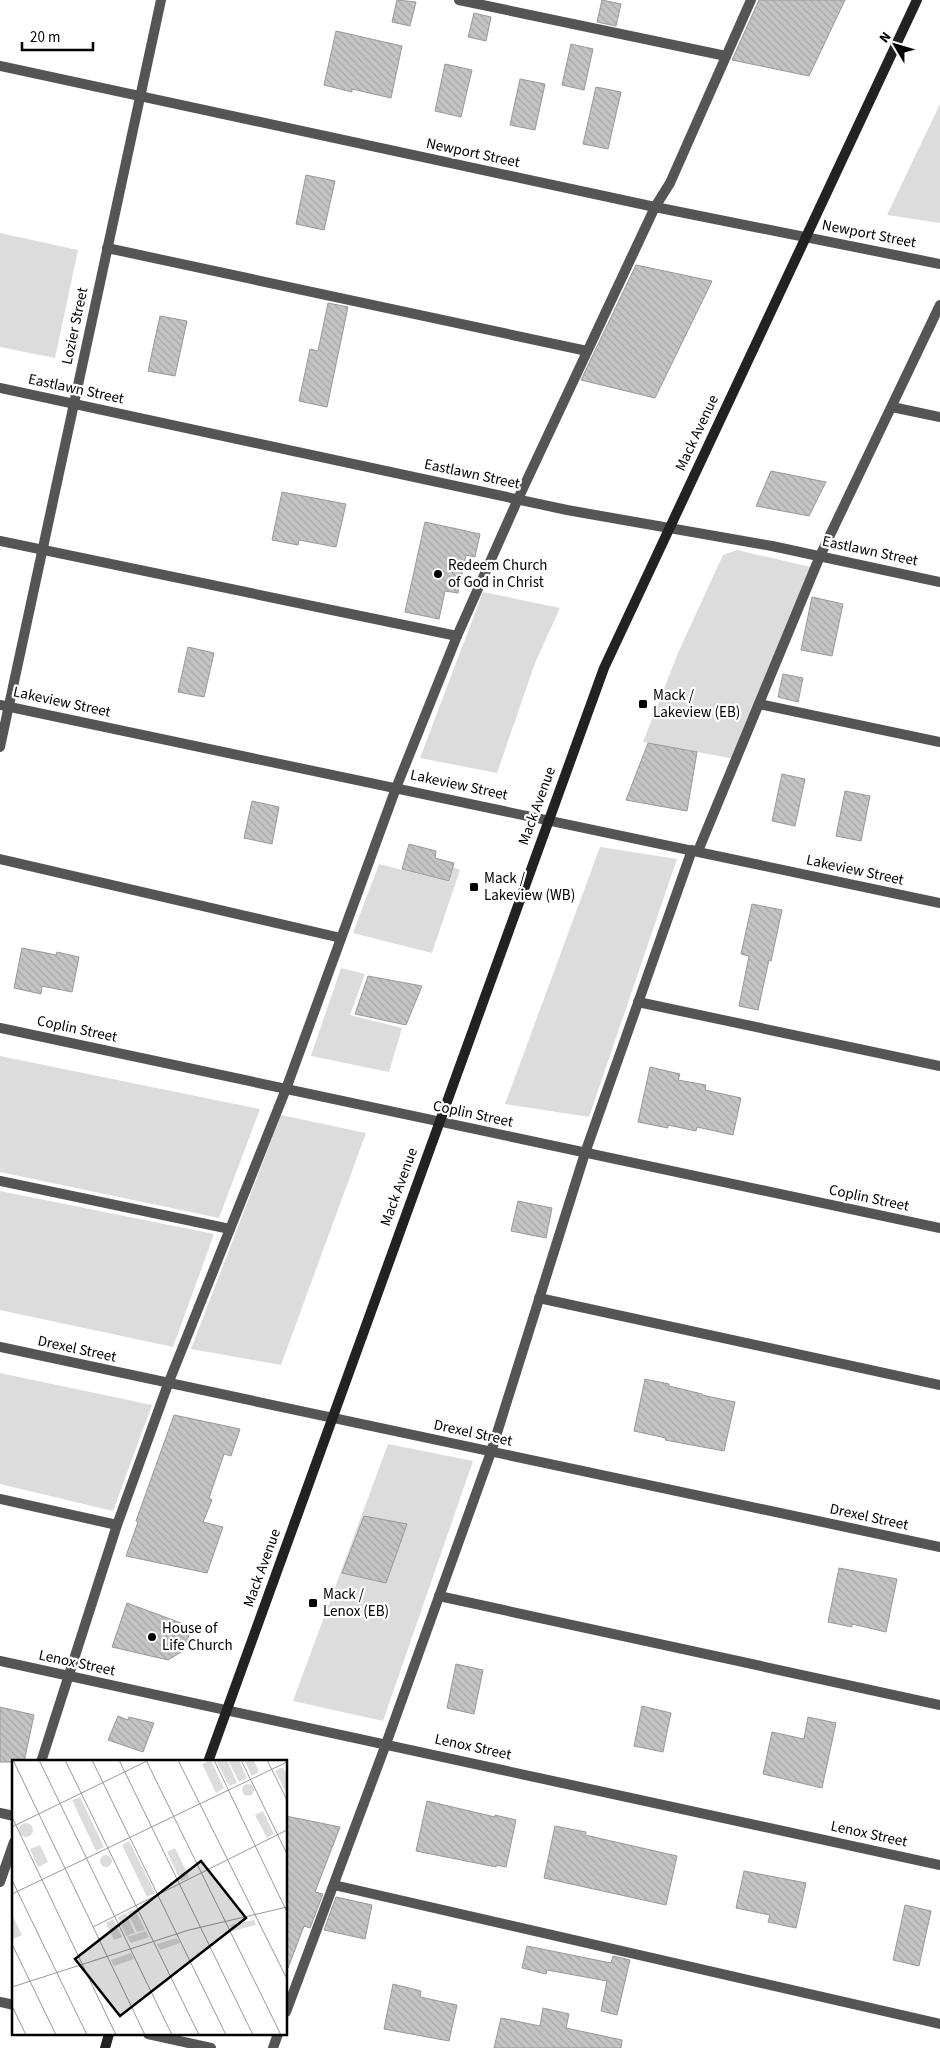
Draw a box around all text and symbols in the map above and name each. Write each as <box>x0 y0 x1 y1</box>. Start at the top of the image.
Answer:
scale bar <box>22 20 94 52</box>
north arrow <box>870 20 920 70</box>
text: 20 m <box>30 27 60 48</box>
text: N <box>875 28 896 47</box>
street label: Newport Street <box>424 133 522 173</box>
street label: Newport Street <box>820 215 918 253</box>
street label: Lozier Street <box>57 285 93 367</box>
street label: Eastlawn Street <box>26 369 126 409</box>
street label: Mack Avenue <box>670 391 724 475</box>
street label: Eastlawn Street <box>422 454 522 494</box>
street label: Eastlawn Street <box>820 531 920 571</box>
place label: Redeem Church of God in Christ <box>448 555 547 593</box>
marker: Redeem Church of God in Christ <box>432 568 444 580</box>
street label: Lakeview Street <box>11 681 113 723</box>
place label: Mack / Lakeview (EB) <box>653 685 740 723</box>
marker: Mack / Lakeview (EB) <box>637 698 649 710</box>
street label: Lakeview Street <box>408 764 510 806</box>
street label: Mack Avenue <box>513 764 561 848</box>
street label: Lakeview Street <box>804 849 906 891</box>
place label: Mack / Lakeview (WB) <box>484 868 575 906</box>
marker: Mack / Lakeview (WB) <box>468 881 480 893</box>
street label: Coplin Street <box>35 1010 119 1048</box>
street label: Coplin Street <box>431 1095 515 1133</box>
street label: Mack Avenue <box>375 1145 423 1229</box>
street label: Coplin Street <box>827 1179 911 1217</box>
street label: Drexel Street <box>36 1330 118 1368</box>
street label: Drexel Street <box>432 1414 514 1452</box>
street label: Drexel Street <box>828 1498 910 1536</box>
street label: Mack Avenue <box>238 1526 286 1610</box>
place label: Mack / Lenox (EB) <box>323 1584 389 1622</box>
marker: Mack / Lenox (EB) <box>307 1597 319 1609</box>
place label: House of Life Church <box>162 1618 233 1656</box>
marker: House of Life Church <box>146 1631 158 1643</box>
street label: Lenox Street <box>37 1645 117 1681</box>
street label: Lenox Street <box>433 1729 513 1765</box>
inset map <box>12 1760 288 2036</box>
street label: Lenox Street <box>829 1816 909 1852</box>

